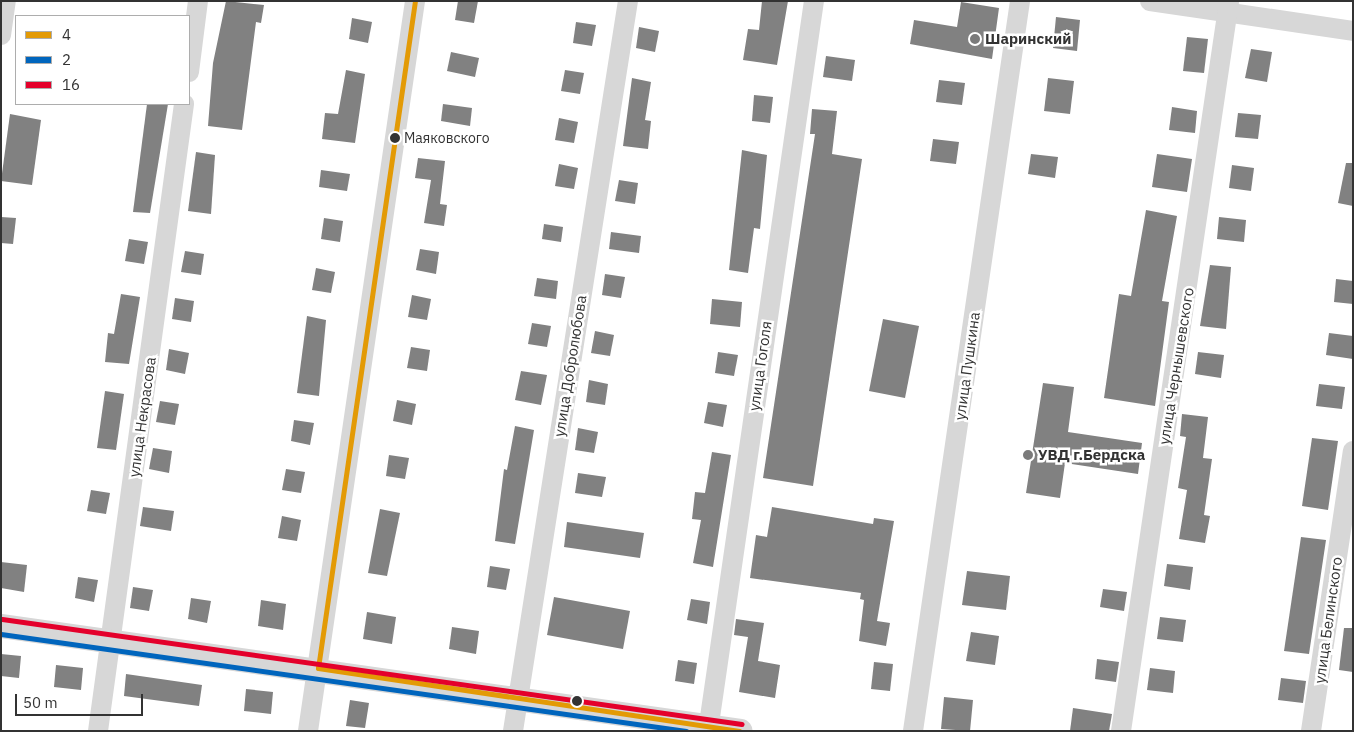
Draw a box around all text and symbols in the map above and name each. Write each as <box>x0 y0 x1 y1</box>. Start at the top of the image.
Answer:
legend <box>15 15 190 105</box>
text: 4 <box>62 25 71 44</box>
place label: Шаринский <box>985 30 1071 48</box>
marker: Шаринский <box>969 33 981 45</box>
text: 2 <box>62 50 71 69</box>
text: 16 <box>62 75 80 94</box>
place label: Маяковского <box>404 130 489 146</box>
marker: Маяковского <box>390 133 400 143</box>
street label: улица Чернышевского <box>1155 286 1197 446</box>
street label: улица Добролюбова <box>550 294 590 438</box>
street label: улица Пушкина <box>951 311 983 421</box>
street label: улица Гоголя <box>745 320 775 412</box>
street label: улица Некрасова <box>125 356 159 478</box>
place label: УВД г.Бердска <box>1038 446 1145 464</box>
marker: УВД г.Бердска <box>1022 449 1034 461</box>
street label: улица Белинского <box>1310 556 1346 684</box>
scale bar <box>18 684 145 716</box>
text: 50 m <box>23 693 58 712</box>
unlabelled marker <box>572 696 582 706</box>

